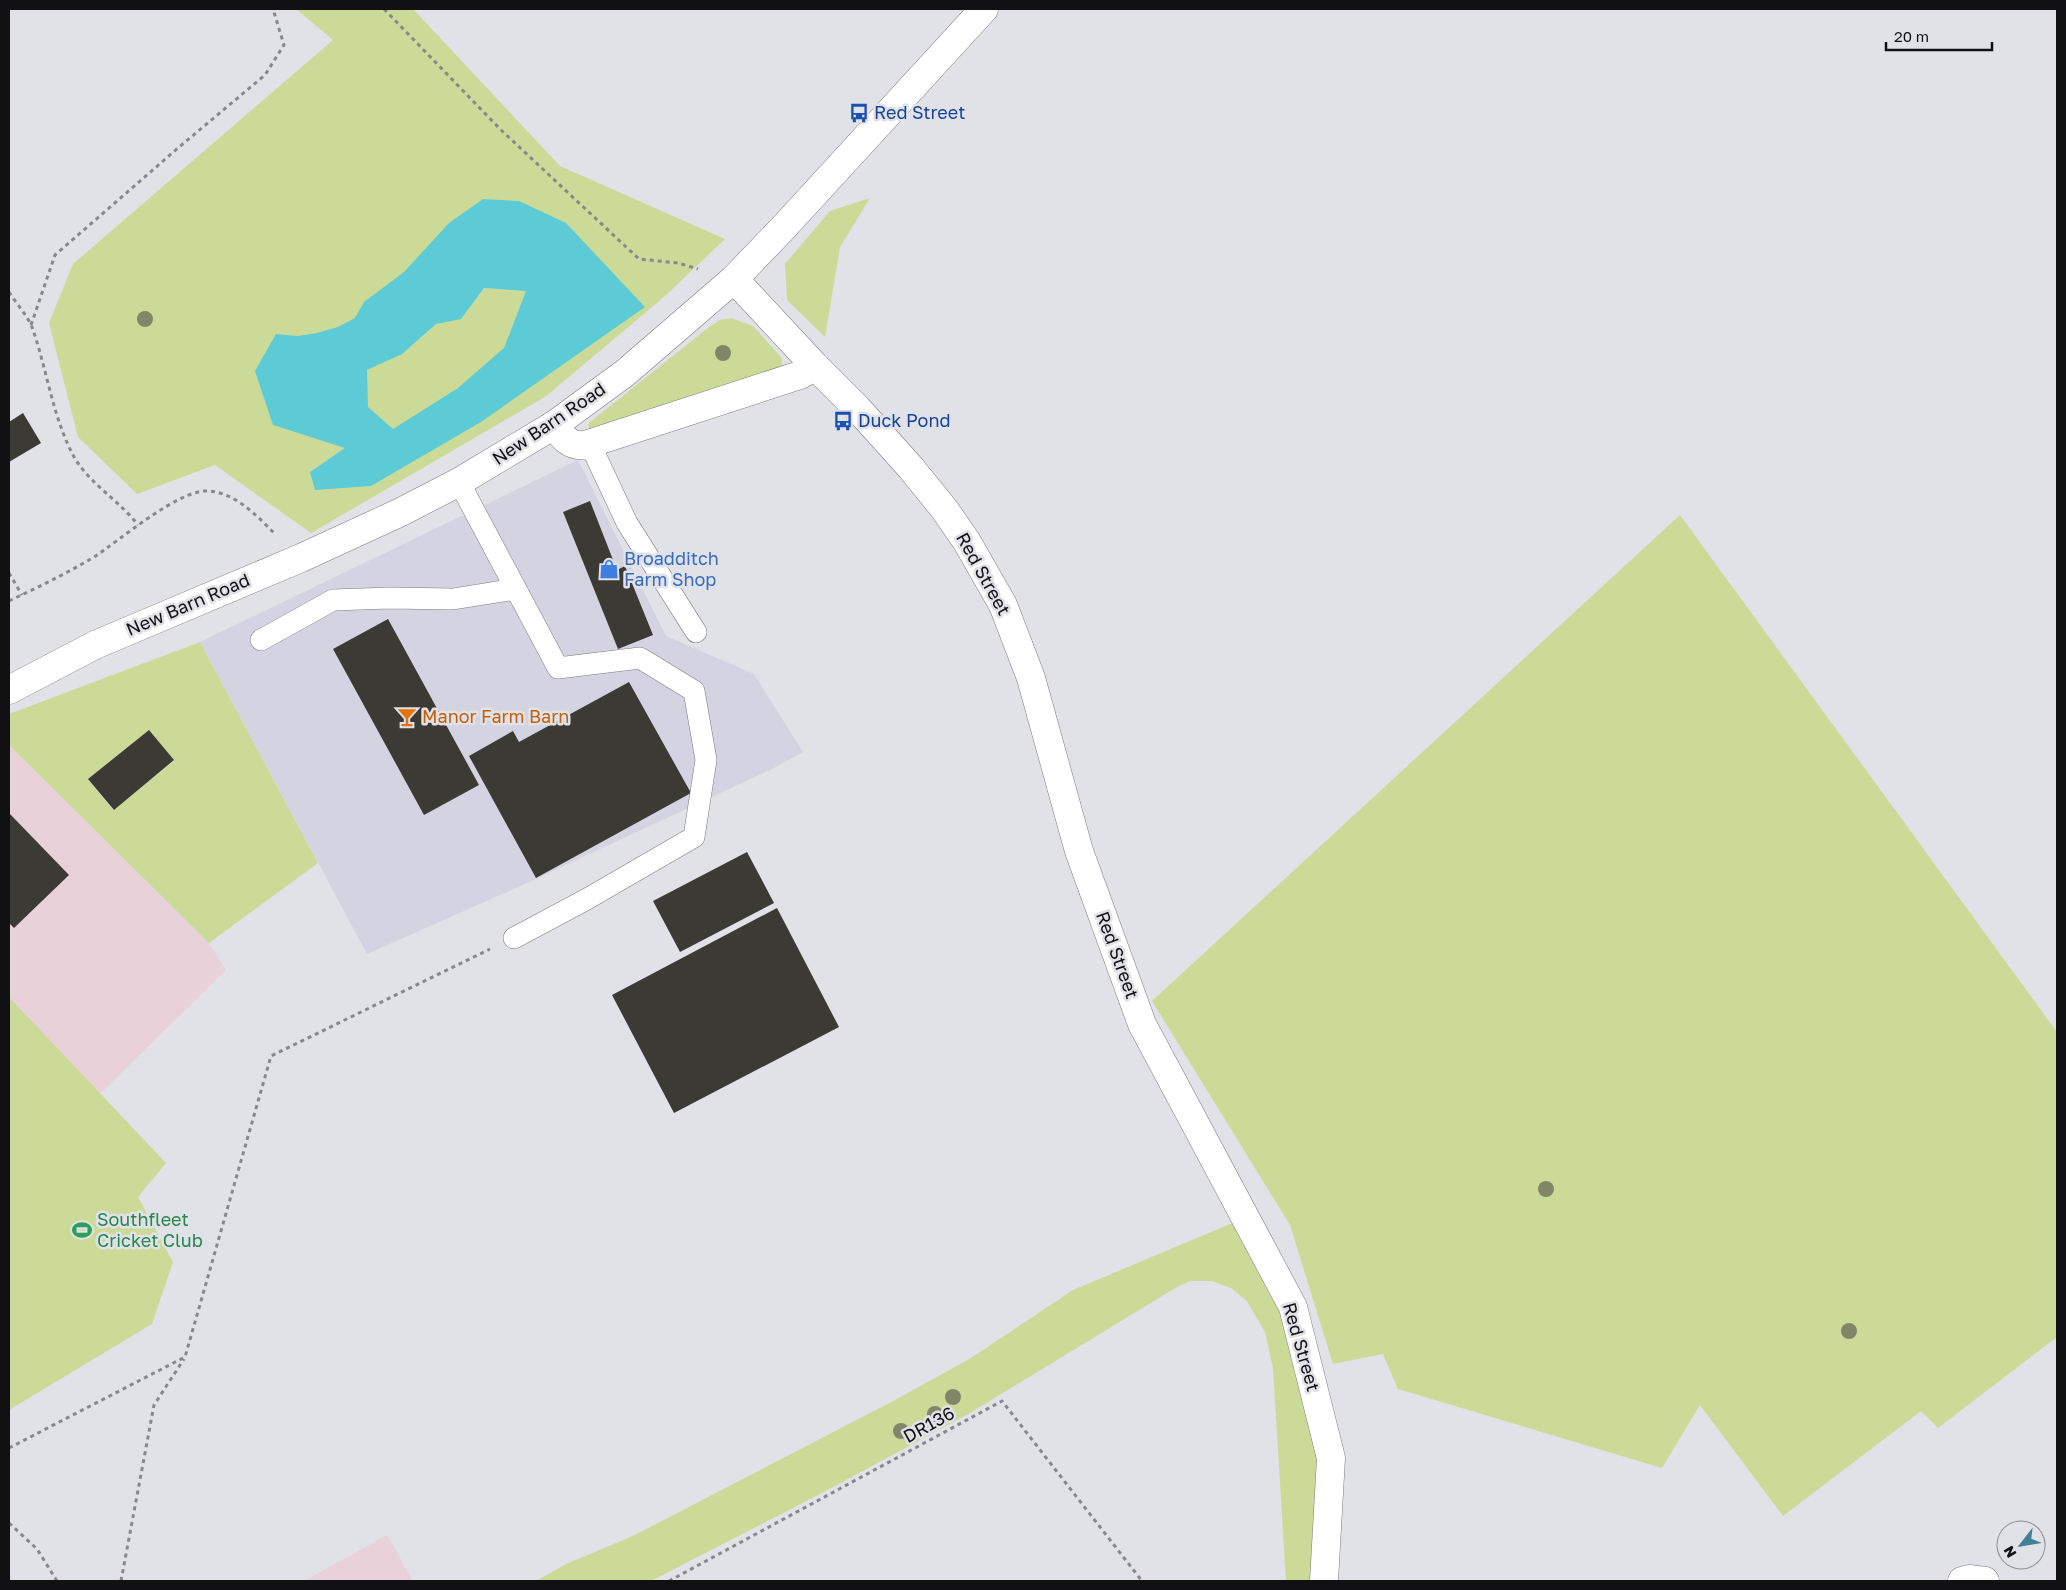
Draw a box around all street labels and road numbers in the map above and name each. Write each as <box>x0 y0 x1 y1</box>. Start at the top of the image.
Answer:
street label: New Barn Road <box>488 377 609 469</box>
street label: Red Street <box>952 528 1016 619</box>
street label: New Barn Road <box>123 568 253 640</box>
street label: Red Street <box>1092 908 1144 1001</box>
street label: Red Street <box>1279 1300 1325 1394</box>
street label: DR136 <box>899 1401 958 1447</box>

